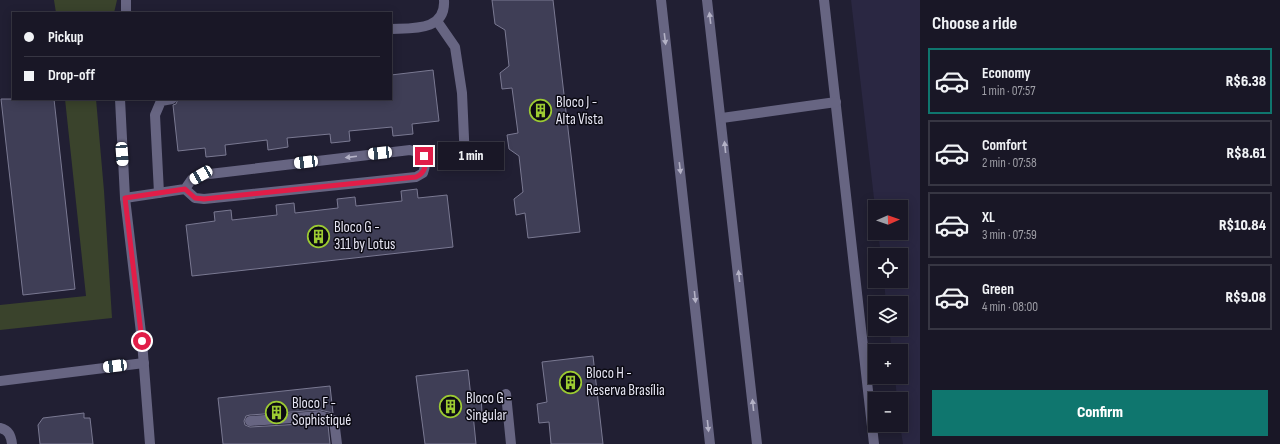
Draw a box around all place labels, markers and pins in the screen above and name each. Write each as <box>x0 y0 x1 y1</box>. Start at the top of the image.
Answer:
place label: Bloco J - Alta Vista <box>555 93 603 129</box>
building icon: Bloco J - Alta Vista <box>528 98 554 124</box>
place label: Bloco G - 311 by Lotus <box>334 218 395 254</box>
building icon: Bloco G - 311 by Lotus <box>306 223 332 249</box>
place label: Bloco H - Reserva Brasília <box>586 364 665 400</box>
building icon: Bloco H - Reserva Brasília <box>557 369 583 395</box>
place label: Bloco G - Singular <box>466 389 512 425</box>
place label: Bloco F - Sophistiqué <box>292 394 351 430</box>
building icon: Bloco G - Singular <box>438 394 464 420</box>
building icon: Bloco F - Sophistiqué <box>263 399 289 425</box>

